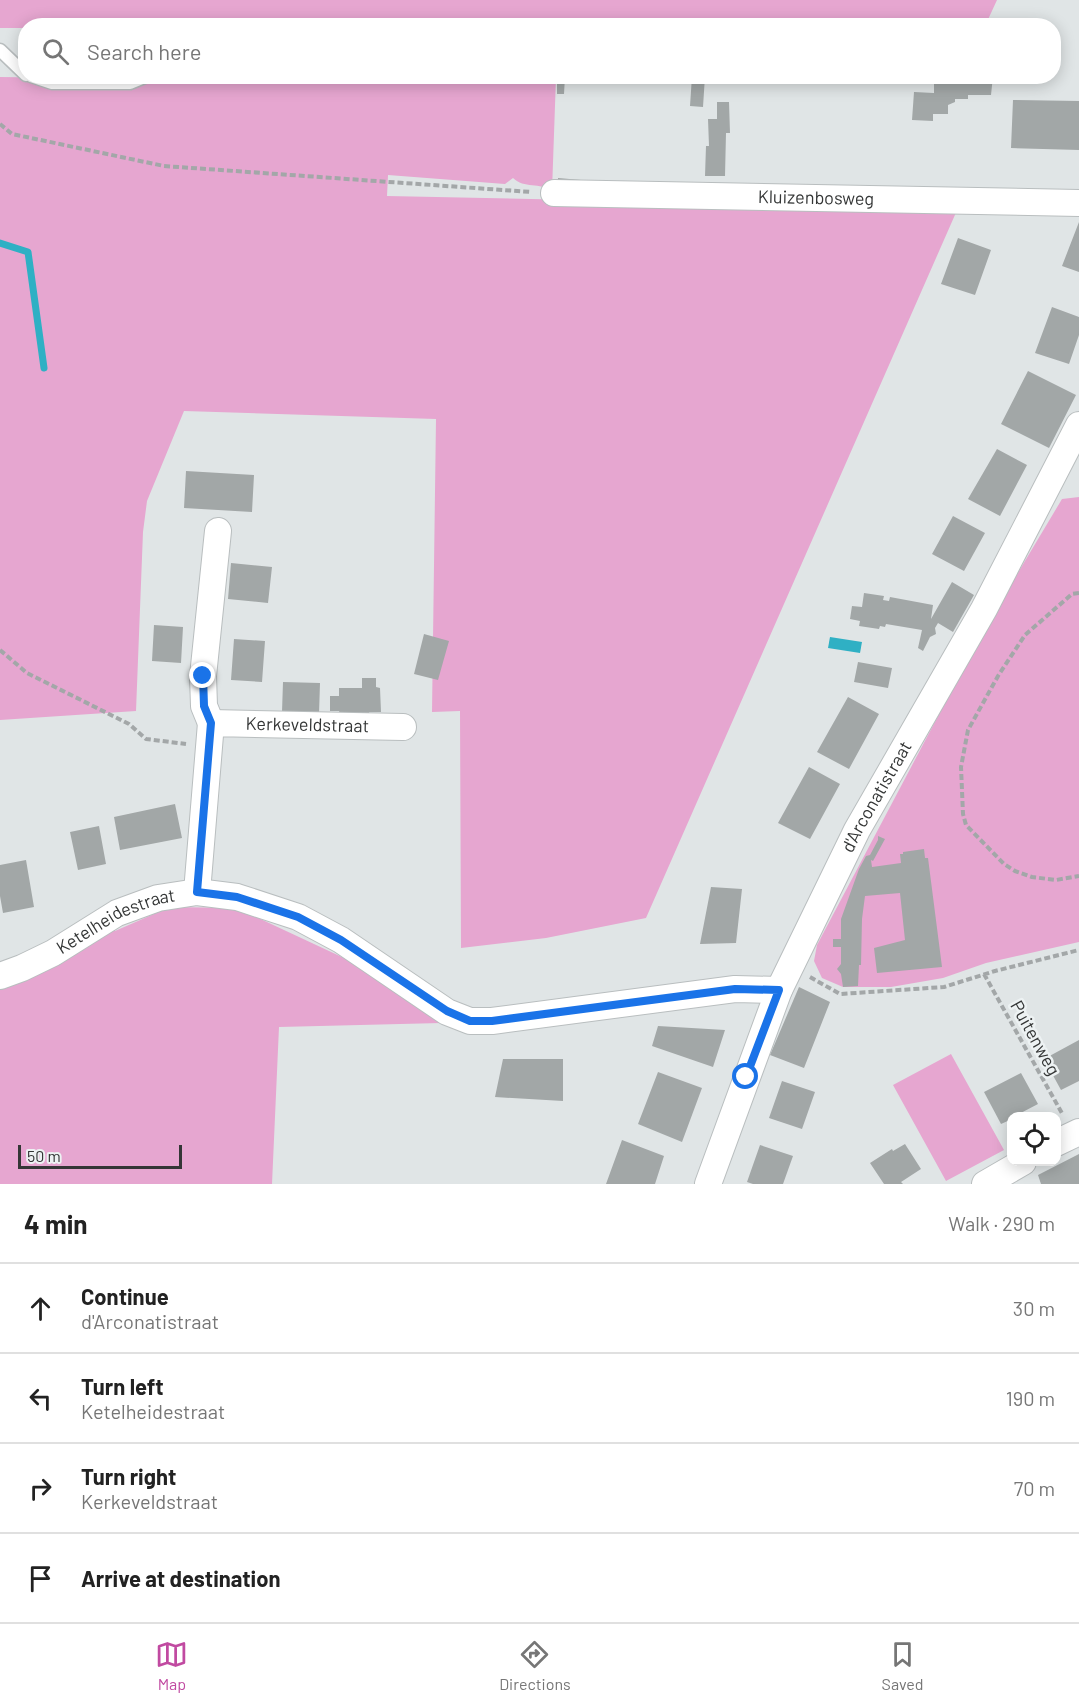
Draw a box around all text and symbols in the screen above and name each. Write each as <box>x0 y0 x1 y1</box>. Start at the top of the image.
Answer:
search box <box>18 18 1061 84</box>
icon: search <box>39 35 72 68</box>
text: Search here <box>87 38 201 64</box>
street label: Kluizenbosweg <box>758 185 874 209</box>
route end <box>189 662 215 688</box>
street label: Kerkeveldstraat <box>245 712 369 736</box>
street label: d'Arconatistraat <box>836 737 916 856</box>
street label: Ketelheidestraat <box>52 884 176 958</box>
street label: Puitenweg <box>1006 996 1065 1079</box>
route start <box>732 1063 758 1089</box>
map controls <box>1007 1112 1061 1166</box>
button: locate <box>1007 1112 1061 1166</box>
scale bar <box>18 1142 182 1170</box>
text: 50 m <box>27 1146 61 1165</box>
text: 4 min <box>24 1208 88 1239</box>
text: Walk · 290 m <box>948 1211 1055 1235</box>
text: Continue <box>81 1283 169 1309</box>
icon: ahead <box>24 1292 57 1325</box>
text: 30 m <box>1013 1296 1055 1320</box>
text: d'Arconatistraat <box>81 1309 219 1333</box>
text: Turn left <box>81 1373 164 1399</box>
icon: left <box>24 1382 57 1415</box>
text: 190 m <box>1006 1386 1055 1410</box>
text: Ketelheidestraat <box>81 1399 225 1423</box>
text: Turn right <box>81 1463 176 1489</box>
icon: right <box>24 1472 57 1505</box>
text: 70 m <box>1014 1476 1055 1500</box>
text: Kerkeveldstraat <box>81 1489 218 1513</box>
icon: arrive <box>24 1562 57 1595</box>
text: Arrive at destination <box>81 1565 280 1591</box>
tab: Map <box>155 1638 188 1693</box>
tab: Directions <box>499 1638 571 1693</box>
tab: Saved <box>882 1638 924 1693</box>

